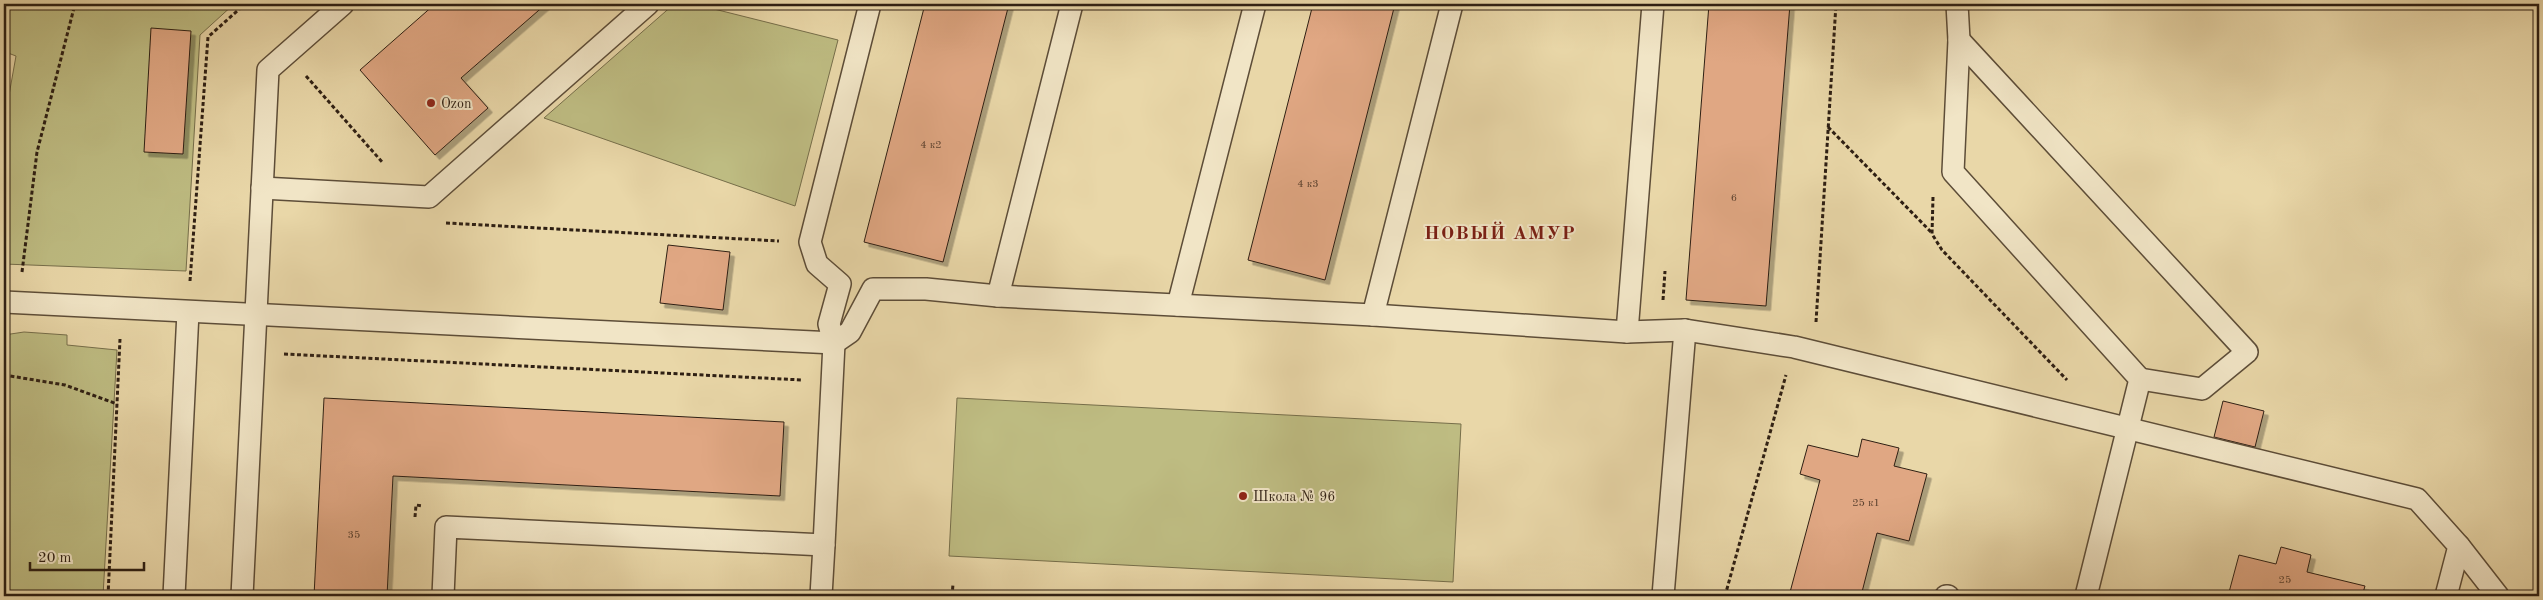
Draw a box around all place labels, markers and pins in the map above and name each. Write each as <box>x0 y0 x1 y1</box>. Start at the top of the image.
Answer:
marker: Ozon <box>425 97 437 109</box>
place label: Ozon <box>441 97 472 111</box>
marker: Школа № 96 <box>1237 490 1249 502</box>
place label: Школа № 96 <box>1253 490 1335 504</box>

